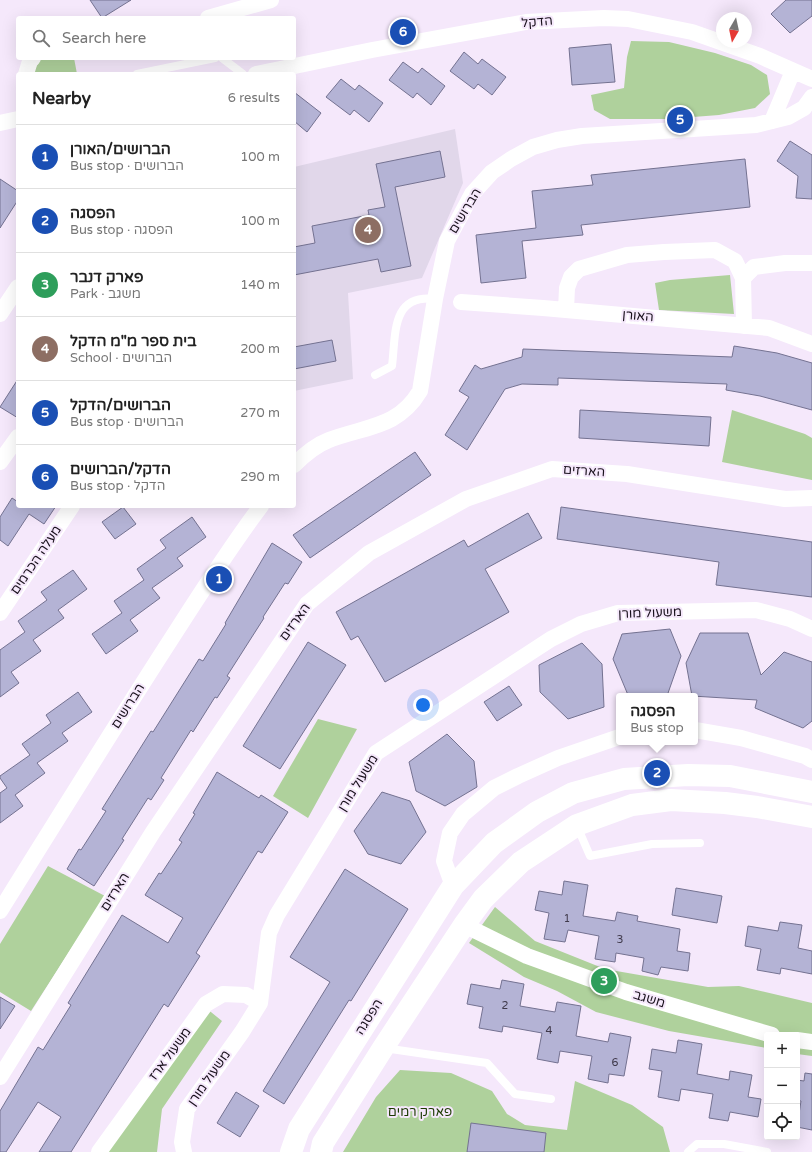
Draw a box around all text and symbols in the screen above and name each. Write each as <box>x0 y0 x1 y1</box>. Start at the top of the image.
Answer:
north arrow <box>716 12 752 48</box>
street label: הדקל <box>521 13 553 31</box>
search box <box>16 16 296 60</box>
pin: 6 <box>390 17 416 47</box>
icon: search <box>30 27 52 49</box>
text: Search here <box>62 29 146 47</box>
text: Nearby <box>32 88 91 109</box>
text: 6 results <box>228 90 280 106</box>
pin: 5 <box>667 105 693 135</box>
text: הברושים/האורן <box>70 140 171 158</box>
text: 1 <box>41 149 49 165</box>
text: 100 m <box>240 149 280 165</box>
text: Bus stop · הברושים <box>70 158 184 174</box>
street label: הברושים <box>445 185 485 237</box>
text: הפסגה <box>70 204 115 222</box>
text: 2 <box>41 213 49 229</box>
text: 100 m <box>240 213 280 229</box>
pin: 4 <box>355 215 381 245</box>
text: Bus stop · הפסגה <box>70 222 173 238</box>
text: פארק דנבר <box>70 268 143 286</box>
text: 3 <box>41 277 49 293</box>
text: 140 m <box>240 277 280 293</box>
text: Park · משגב <box>70 286 141 302</box>
street label: האורן <box>622 307 654 325</box>
text: בית ספר מ"מ הדקל <box>70 332 197 350</box>
text: 4 <box>41 341 49 357</box>
text: 200 m <box>240 341 280 357</box>
text: School · הברושים <box>70 350 172 366</box>
text: הברושים/הדקל <box>70 396 171 414</box>
text: 5 <box>41 405 49 421</box>
text: 270 m <box>240 405 280 421</box>
text: Bus stop · הברושים <box>70 414 184 430</box>
text: הדקל/הברושים <box>70 460 171 478</box>
street label: הארזים <box>562 462 606 480</box>
text: 6 <box>41 469 49 485</box>
text: 290 m <box>240 469 280 485</box>
text: Bus stop · הדקל <box>70 478 165 494</box>
street label: מעלה הכרמים <box>7 522 65 598</box>
pin: 1 <box>206 564 232 594</box>
street label: הארזים <box>276 600 314 644</box>
street label: משעול מורן <box>618 604 682 622</box>
street label: הברושים <box>108 680 148 732</box>
popup <box>616 693 698 745</box>
your location <box>413 695 433 715</box>
text: הפסגה <box>630 702 675 720</box>
text: Bus stop <box>630 720 684 736</box>
street label: משעול מורן <box>334 752 382 814</box>
pin: 2 <box>644 758 670 788</box>
street label: הארזים <box>97 870 133 914</box>
house number: 1 <box>564 912 570 925</box>
house number: 3 <box>617 933 624 946</box>
pin: 3 <box>591 966 617 996</box>
street label: משגב <box>631 987 667 1011</box>
street label: הפסגה <box>352 996 386 1038</box>
house number: 2 <box>502 999 509 1012</box>
street label: משעול ארז <box>145 1024 195 1084</box>
house number: 4 <box>546 1024 553 1037</box>
map controls <box>764 1032 800 1140</box>
button: + <box>764 1032 800 1068</box>
street label: משעול מורן <box>184 1047 234 1109</box>
house number: 6 <box>612 1056 619 1069</box>
button: − <box>764 1068 800 1104</box>
park label: פארק רמים <box>388 1104 452 1120</box>
button: locate <box>764 1104 800 1140</box>

